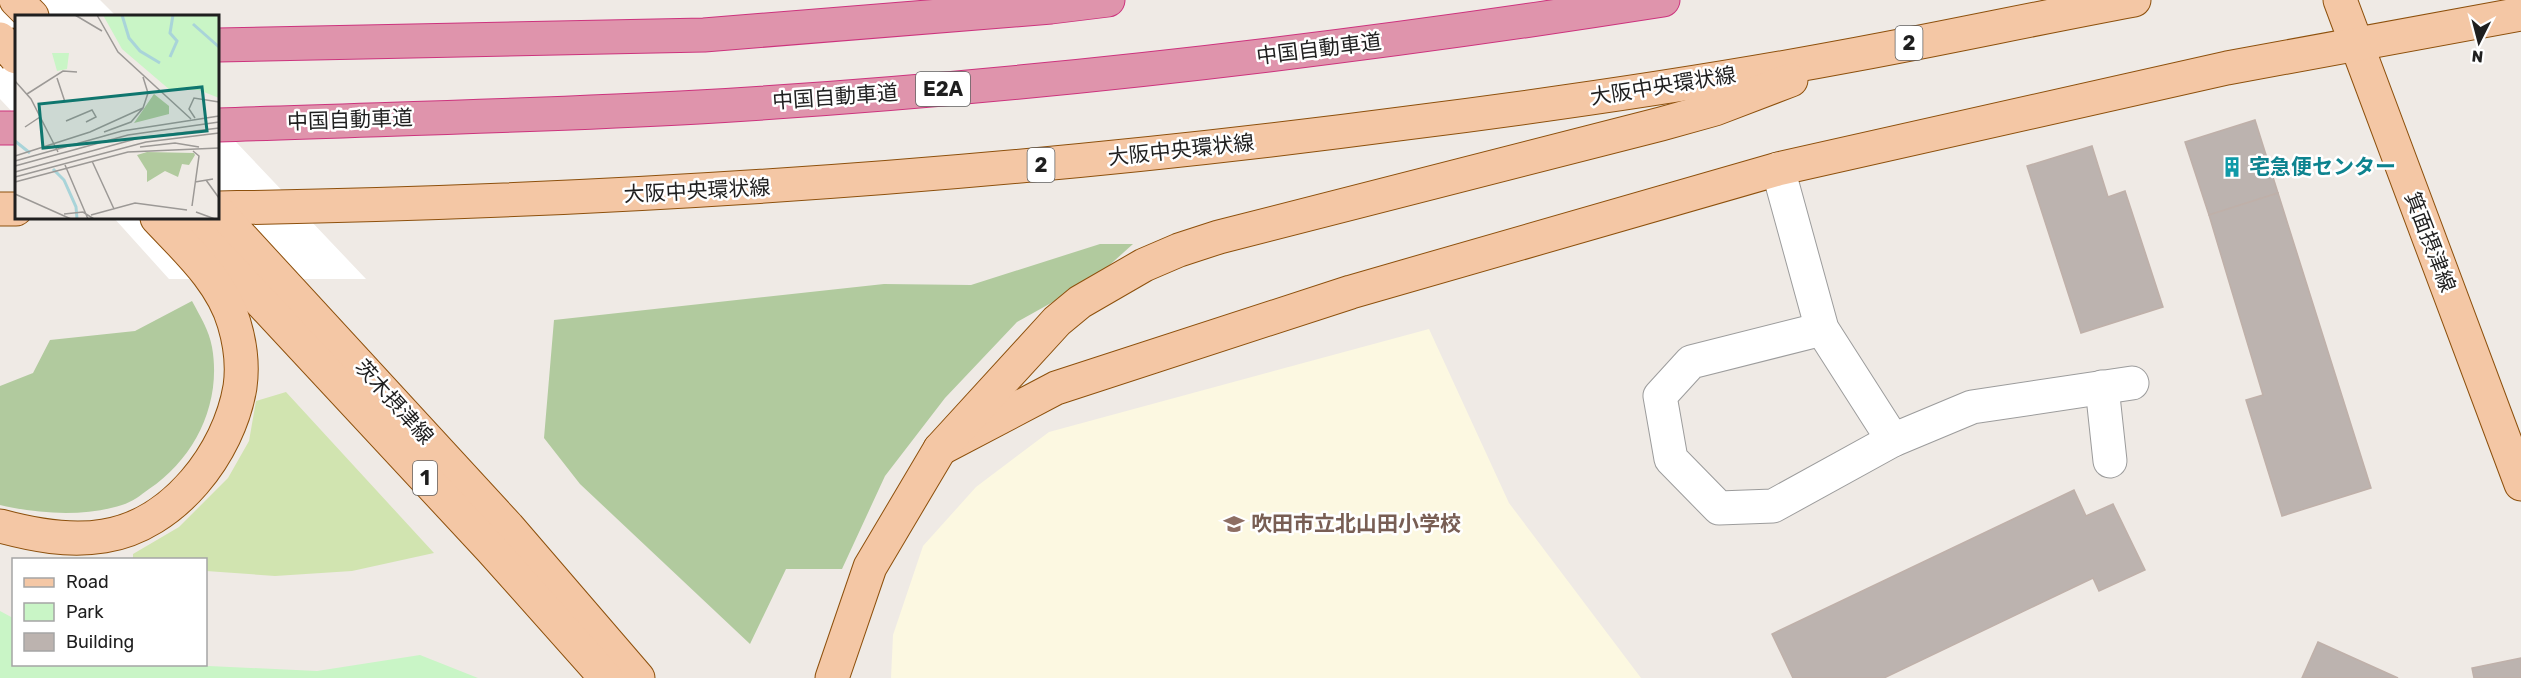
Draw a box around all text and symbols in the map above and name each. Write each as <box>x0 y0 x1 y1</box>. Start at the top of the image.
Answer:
north arrow <box>2449 12 2509 72</box>
inset map <box>15 15 219 219</box>
road number: 2 <box>1896 26 1922 60</box>
street label: 中国自動車道 <box>1255 28 1383 69</box>
text: N <box>2471 46 2484 66</box>
street label: 大阪中央環状線 <box>1588 62 1737 109</box>
road number: E2A <box>916 72 970 106</box>
street label: 中国自動車道 <box>771 80 899 113</box>
street label: 中国自動車道 <box>287 105 413 134</box>
street label: 大阪中央環状線 <box>1107 129 1255 170</box>
road number: 2 <box>1028 148 1054 182</box>
place label: 宅急便センター <box>2249 154 2396 179</box>
building icon: 宅急便センター <box>2220 155 2244 179</box>
street label: 大阪中央環状線 <box>623 174 771 207</box>
street label: 箕面摂津線 <box>2400 188 2461 295</box>
street label: 茨木摂津線 <box>350 354 439 449</box>
road number: 1 <box>413 461 437 495</box>
place label: 吹田市立北山田小学校 <box>1251 511 1461 536</box>
school or university icon: 吹田市立北山田小学校 <box>1222 512 1246 536</box>
legend <box>12 558 207 666</box>
text: Road <box>66 571 109 593</box>
text: Park <box>66 601 104 623</box>
text: Building <box>66 631 134 653</box>

